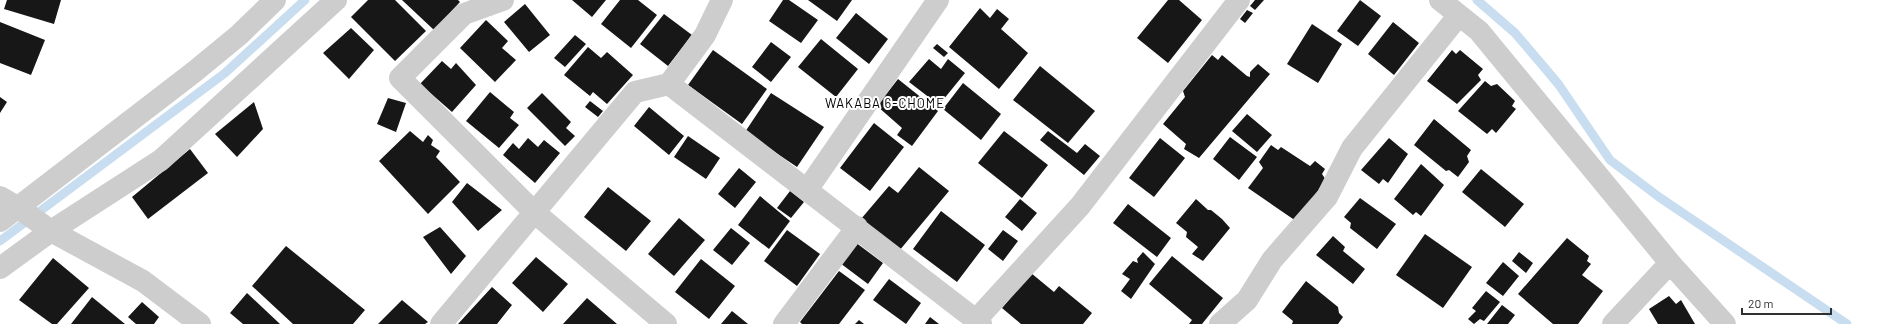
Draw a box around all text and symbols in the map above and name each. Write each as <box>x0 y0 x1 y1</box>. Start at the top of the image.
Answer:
district label: WAKABA 6-CHOME <box>825 95 945 111</box>
scale bar <box>1742 290 1831 316</box>
text: 20 m <box>1748 296 1774 310</box>

